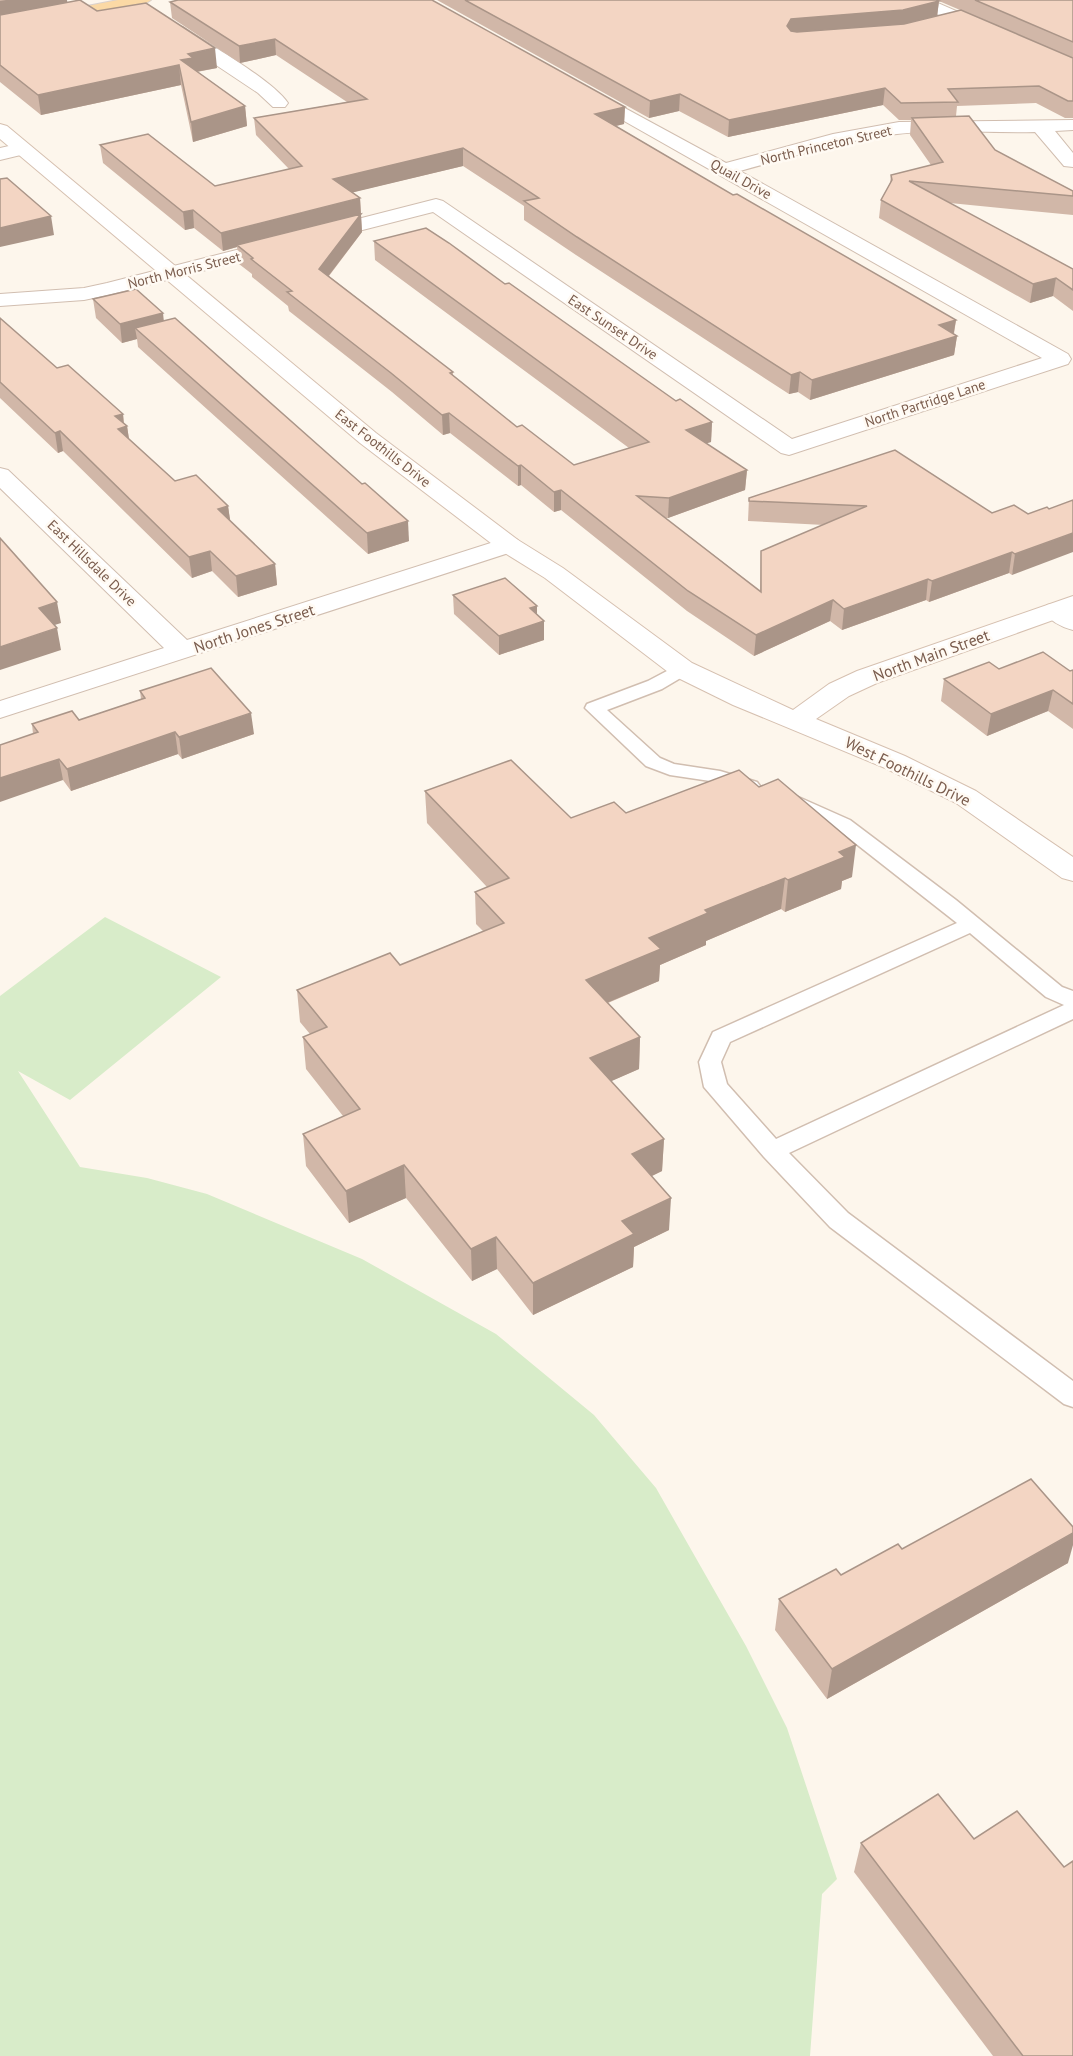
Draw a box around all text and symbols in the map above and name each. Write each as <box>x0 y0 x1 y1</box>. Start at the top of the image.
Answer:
street label: North Princeton Street <box>759 121 894 169</box>
street label: Quail Drive <box>707 155 775 203</box>
street label: North Morris Street <box>126 247 242 293</box>
street label: East Sunset Drive <box>565 290 661 364</box>
street label: North Partridge Lane <box>863 375 987 431</box>
street label: East Foothills Drive <box>332 405 434 491</box>
street label: East Hillsdale Drive <box>44 516 140 610</box>
street label: North Jones Street <box>191 599 317 657</box>
street label: North Main Street <box>870 624 993 685</box>
street label: West Foothills Drive <box>842 732 974 810</box>

